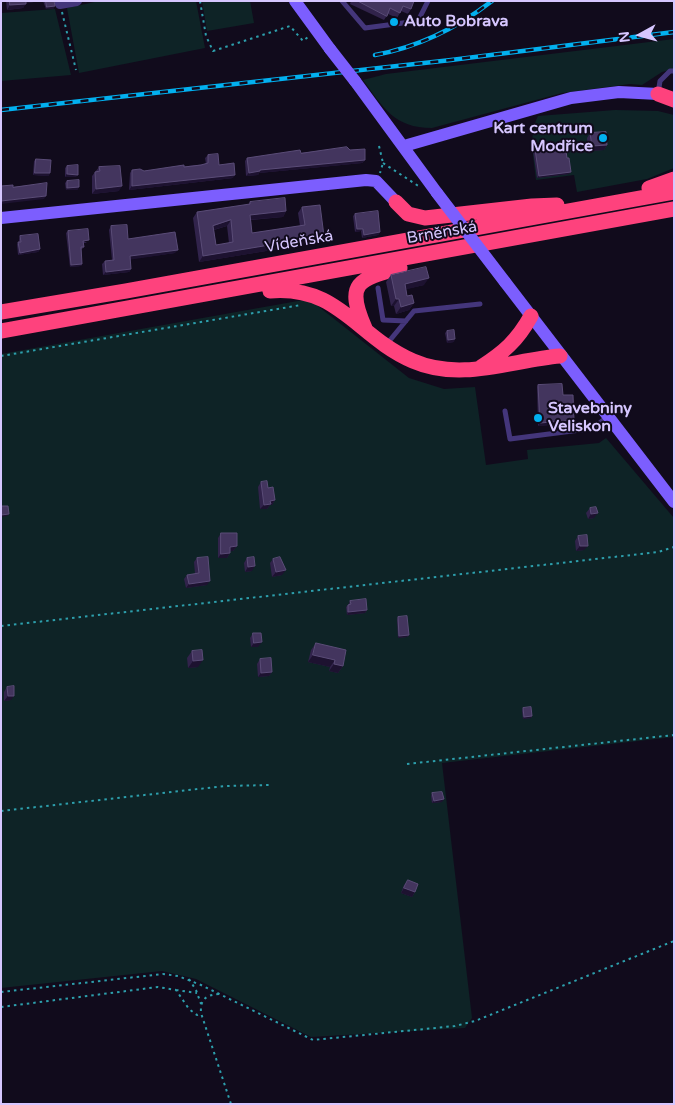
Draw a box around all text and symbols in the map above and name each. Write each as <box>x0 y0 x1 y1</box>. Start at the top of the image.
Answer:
north arrow <box>615 10 665 60</box>
place label: Auto Bobrava <box>404 12 509 32</box>
marker: Auto Bobrava <box>388 16 400 28</box>
text: N <box>615 30 634 44</box>
place label: Kart centrum Modřice <box>493 119 593 157</box>
marker: Kart centrum Modřice <box>597 132 609 144</box>
street label: Brněnská <box>405 217 479 249</box>
street label: Vídeňská <box>263 227 335 257</box>
place label: Stavebniny Veliskon <box>548 399 632 437</box>
marker: Stavebniny Veliskon <box>532 412 544 424</box>

